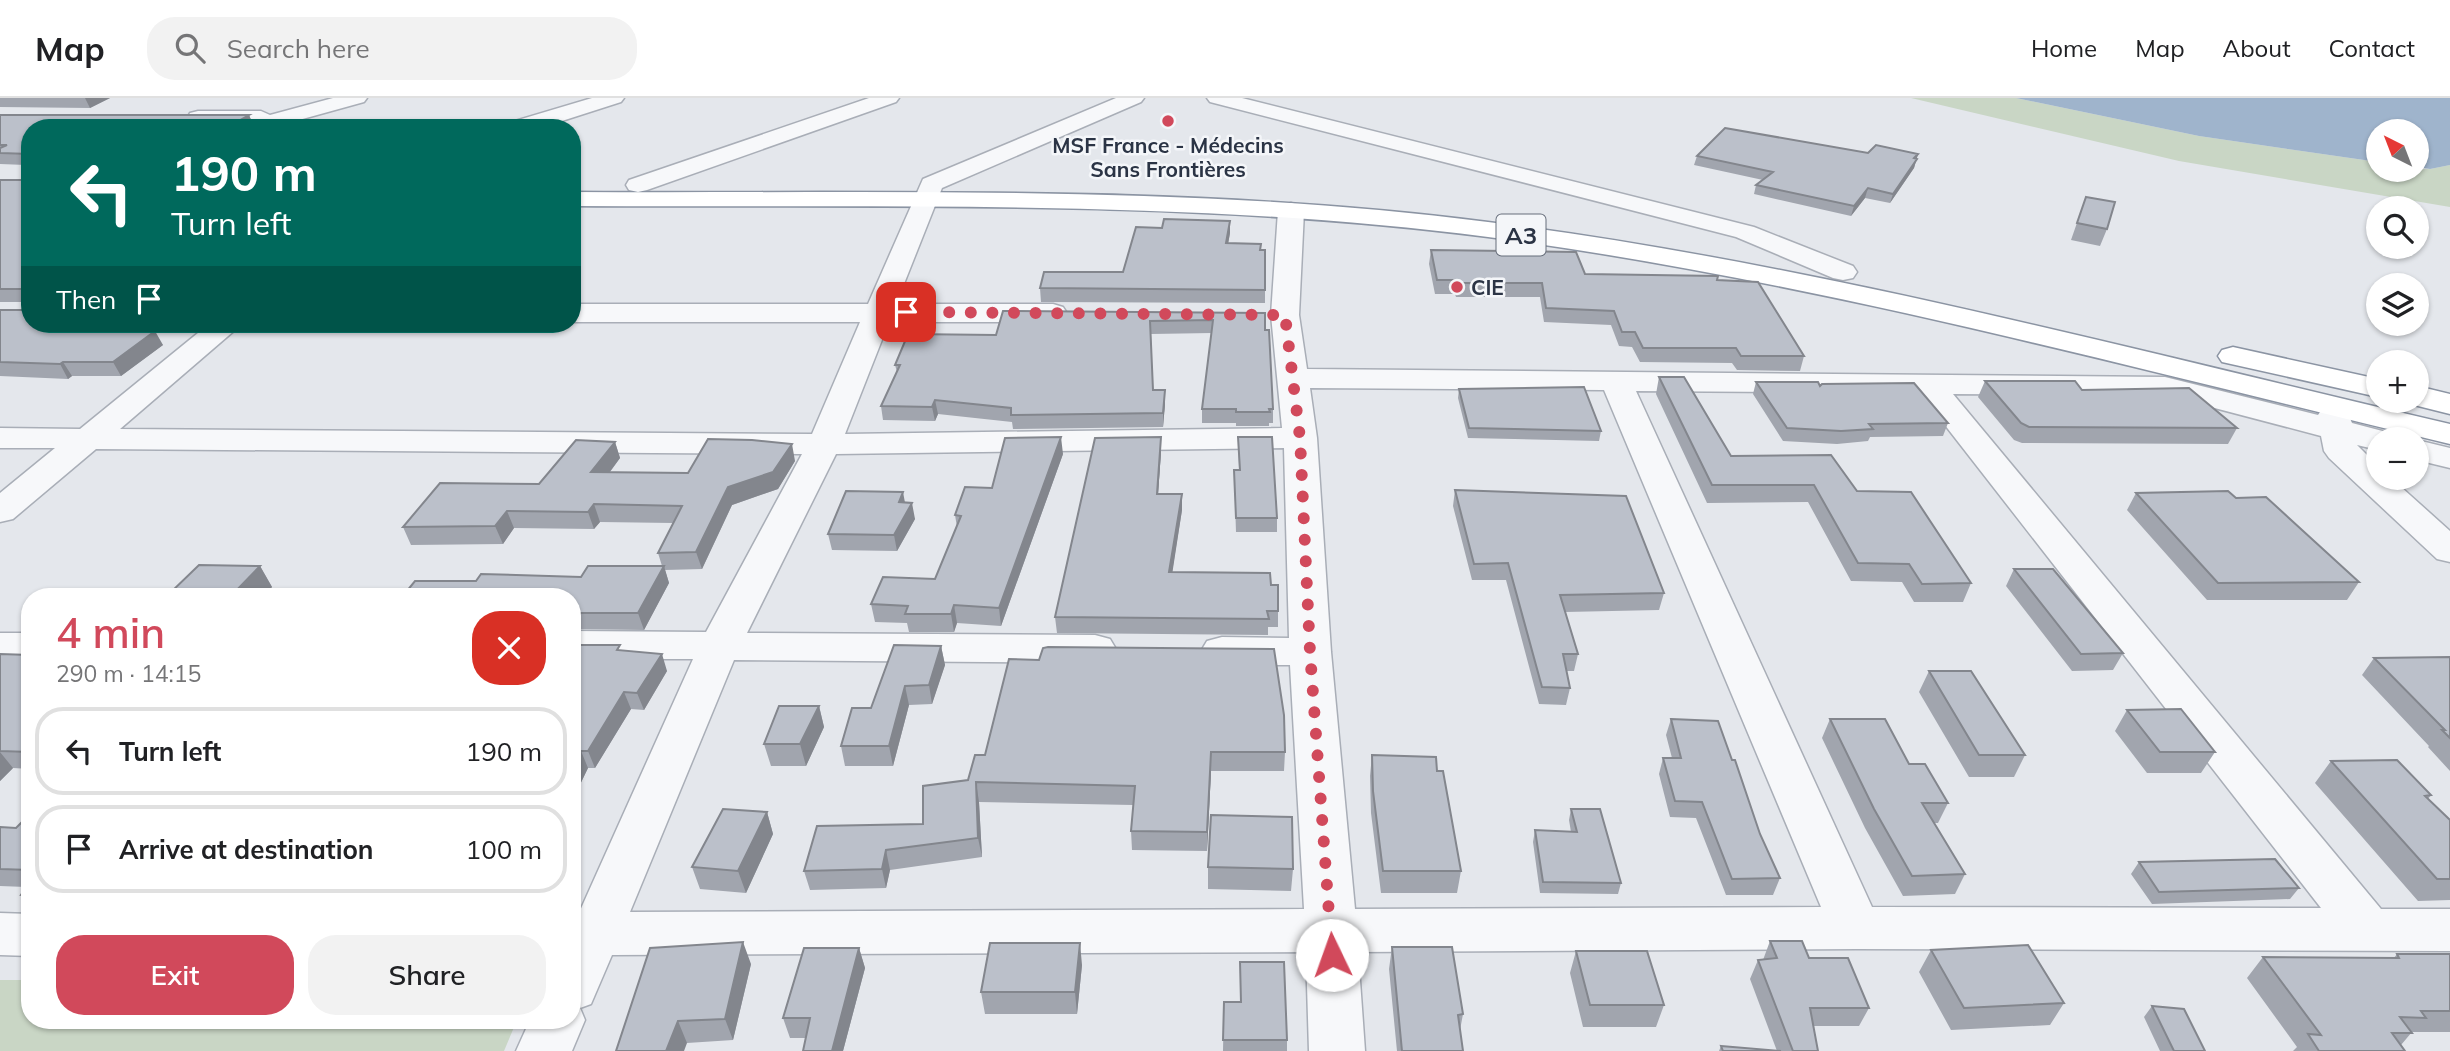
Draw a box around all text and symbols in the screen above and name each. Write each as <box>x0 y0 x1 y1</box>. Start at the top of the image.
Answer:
search box <box>147 17 637 80</box>
text: Map <box>35 28 105 69</box>
icon: search <box>171 29 209 67</box>
text: Search here <box>227 32 370 65</box>
text: Home <box>2031 33 2097 63</box>
text: Map <box>2135 33 2185 63</box>
text: About <box>2223 33 2291 63</box>
text: Contact <box>2329 33 2415 63</box>
marker: MSF France - Médecins Sans Frontières <box>1160 113 1176 129</box>
north arrow <box>2366 119 2429 182</box>
map controls <box>2366 119 2429 490</box>
place label: MSF France - Médecins Sans Frontières <box>1052 132 1284 182</box>
text: 190 m <box>171 142 317 203</box>
icon: left <box>56 147 147 238</box>
button: search <box>2366 196 2429 259</box>
text: Turn left <box>171 203 291 243</box>
road number: A3 <box>1496 215 1546 256</box>
button: layers <box>2366 273 2429 336</box>
place label: CIE <box>1471 274 1504 300</box>
marker: CIE <box>1449 279 1465 295</box>
icon: arrive <box>130 280 168 318</box>
pin <box>876 282 936 342</box>
text: Then <box>56 283 116 316</box>
icon: arrive <box>887 293 925 331</box>
button: + <box>2366 350 2429 413</box>
button: − <box>2366 427 2429 490</box>
text: 4 min <box>56 606 165 659</box>
button: close <box>472 611 546 685</box>
text: 290 m · 14:15 <box>56 659 201 688</box>
icon: left <box>60 732 98 770</box>
text: Turn left <box>119 735 221 768</box>
text: 190 m <box>466 735 542 768</box>
icon: arrive <box>60 830 98 868</box>
text: Arrive at destination <box>119 833 374 866</box>
text: 100 m <box>466 833 542 866</box>
position arrow <box>1295 918 1369 992</box>
button: Exit <box>56 935 294 1015</box>
button: Share <box>308 935 546 1015</box>

